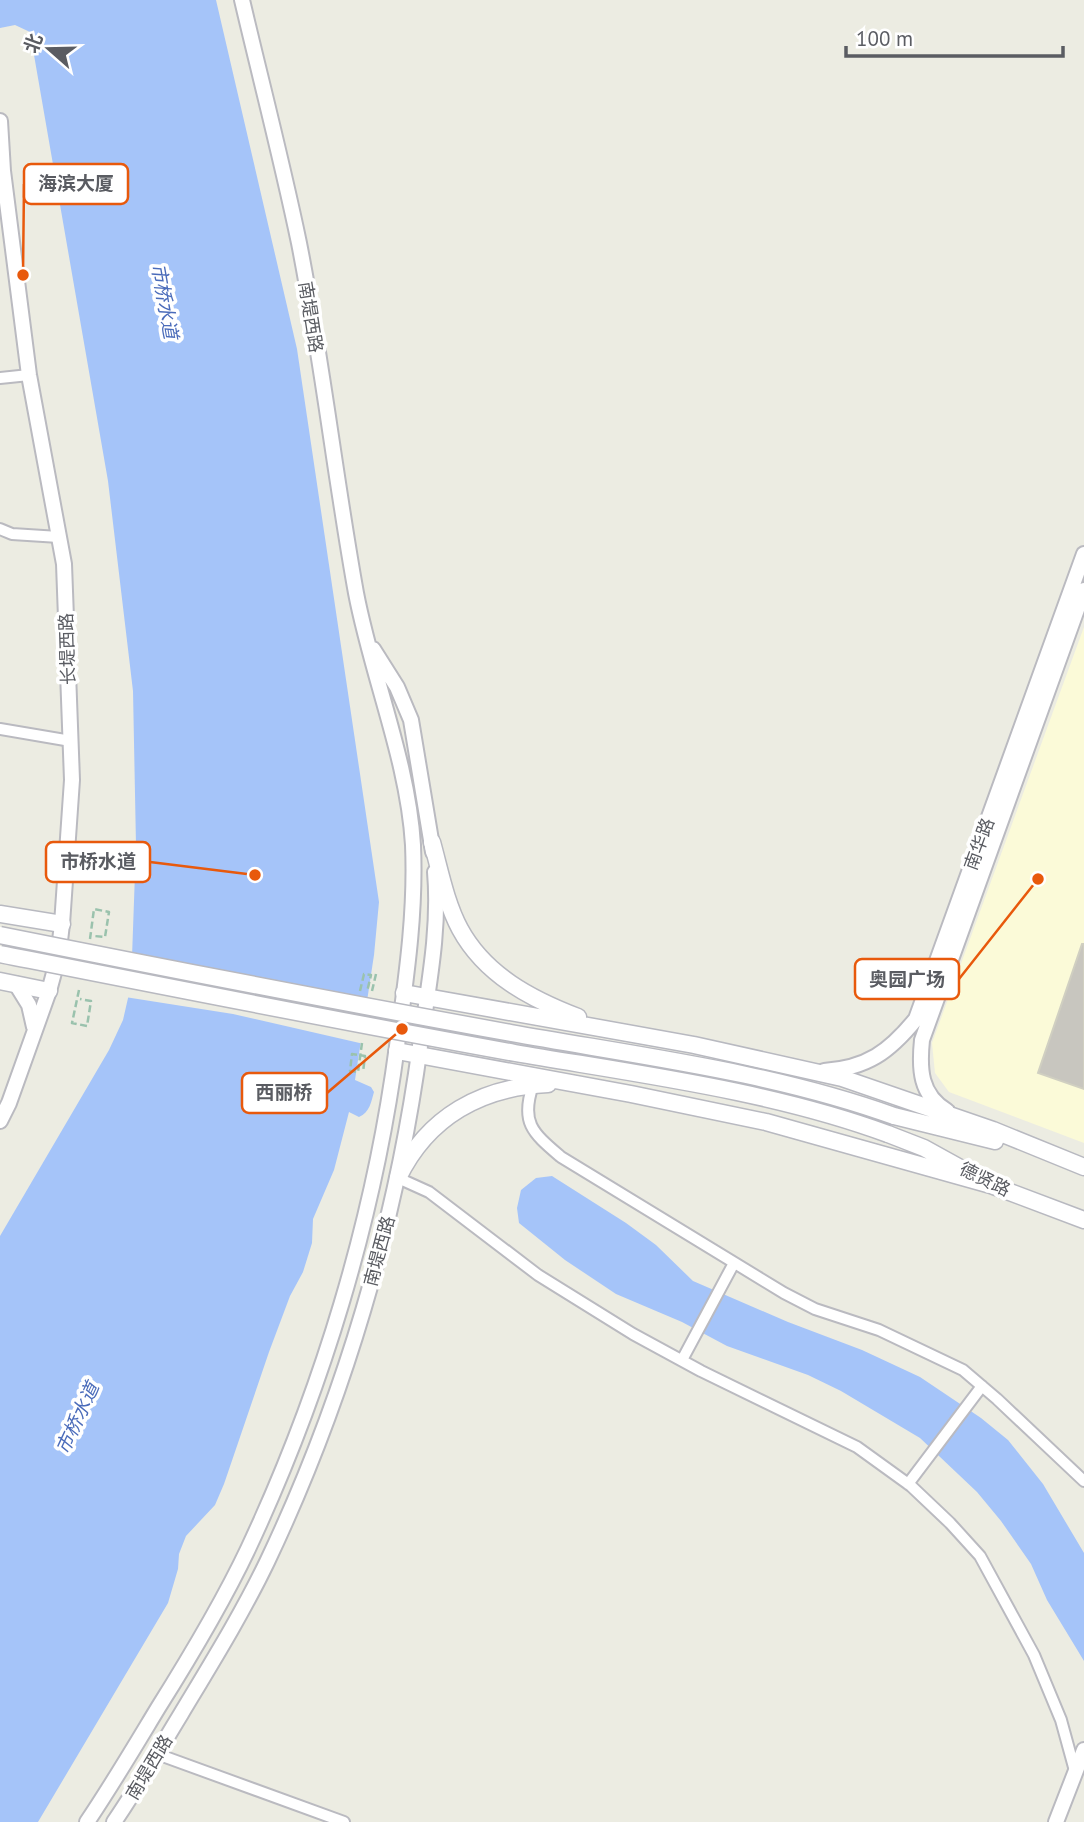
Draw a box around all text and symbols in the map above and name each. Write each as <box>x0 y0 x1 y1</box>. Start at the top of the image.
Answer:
north arrow <box>14 14 84 84</box>
scale bar <box>846 14 1063 58</box>
text: 100 m <box>856 25 913 52</box>
text: 北 <box>18 30 48 56</box>
callout: 海滨大厦 <box>24 164 128 204</box>
text: 海滨大厦 <box>38 171 114 195</box>
water label: 市桥水道 <box>147 261 184 343</box>
street label: 南堤西路 <box>294 280 328 354</box>
street label: 长堤西路 <box>54 613 80 685</box>
street label: 南华路 <box>959 815 999 873</box>
callout: 市桥水道 <box>46 842 150 882</box>
text: 市桥水道 <box>60 849 136 873</box>
callout: 奥园广场 <box>855 959 959 999</box>
text: 奥园广场 <box>869 967 945 991</box>
callout: 西丽桥 <box>242 1073 327 1113</box>
text: 西丽桥 <box>255 1080 313 1104</box>
street label: 德贤路 <box>956 1157 1014 1201</box>
street label: 南堤西路 <box>359 1213 399 1289</box>
water label: 市桥水道 <box>50 1376 105 1458</box>
street label: 南堤西路 <box>121 1730 177 1804</box>

